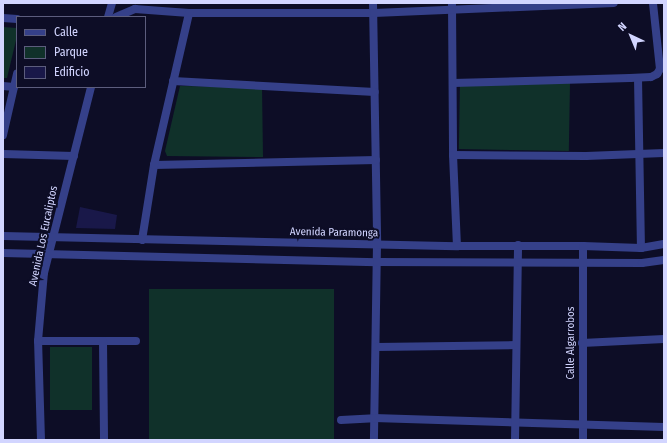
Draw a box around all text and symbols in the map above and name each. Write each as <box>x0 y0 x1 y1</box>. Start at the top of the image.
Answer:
legend <box>16 16 146 88</box>
north arrow <box>611 16 651 56</box>
text: N <box>615 20 629 34</box>
text: Calle <box>54 25 78 39</box>
text: Parque <box>54 45 88 59</box>
text: Edificio <box>54 65 90 79</box>
street label: Avenida Los Eucaliptos <box>27 185 61 287</box>
street label: Avenida Paramonga <box>290 226 378 240</box>
street label: Calle Algarrobos <box>564 306 578 380</box>

